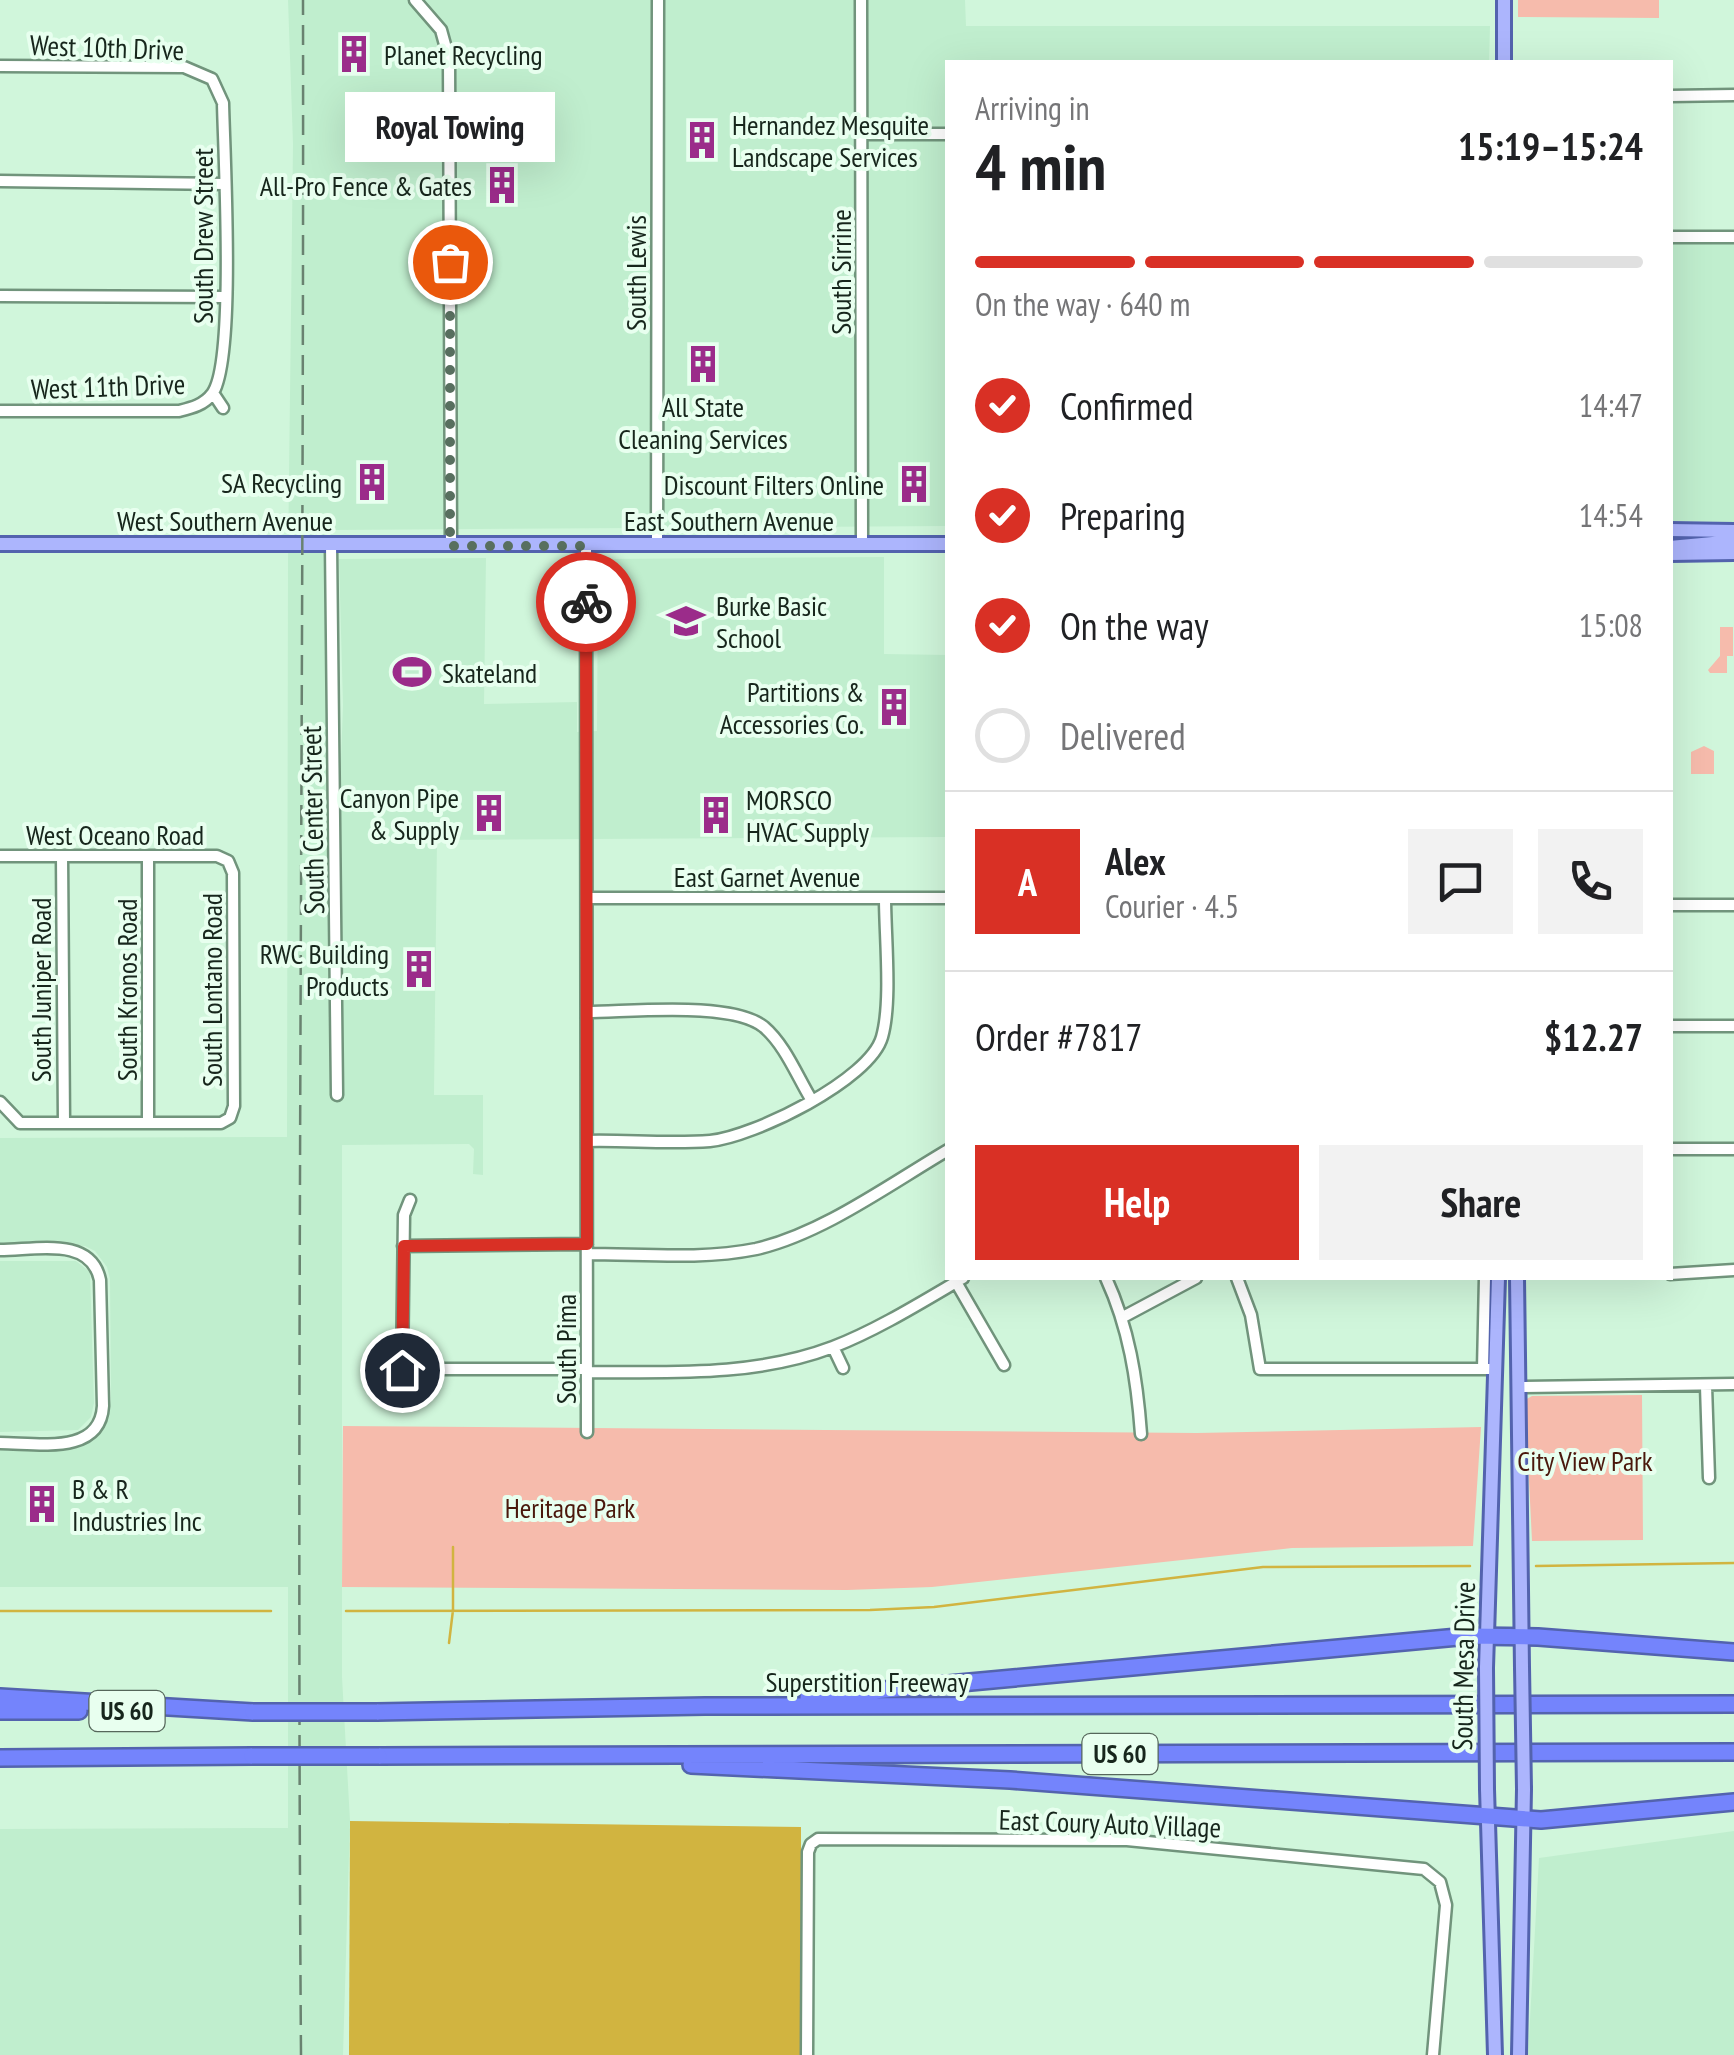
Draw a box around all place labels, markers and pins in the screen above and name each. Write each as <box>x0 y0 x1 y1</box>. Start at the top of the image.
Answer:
building icon: Planet Recycling <box>333 33 375 75</box>
place label: Planet Recycling <box>384 36 543 73</box>
callout: Royal Towing <box>345 92 555 162</box>
place label: Hernandez Mesquite Landscape Services <box>732 106 929 175</box>
building icon: Hernandez Mesquite Landscape Services <box>681 119 723 161</box>
building icon: All-Pro Fence & Gates <box>481 164 523 206</box>
place label: All-Pro Fence & Gates <box>260 167 472 204</box>
pin <box>408 220 493 305</box>
building icon: All State Cleaning Services <box>682 343 724 385</box>
place label: All State Cleaning Services <box>618 388 788 457</box>
building icon: SA Recycling <box>351 461 393 503</box>
building icon: Discount Filters Online <box>893 463 935 505</box>
place label: SA Recycling <box>221 464 342 501</box>
place label: Discount Filters Online <box>664 466 884 503</box>
place label: Burke Basic School <box>716 587 827 656</box>
school or university icon: Burke Basic School <box>665 600 707 642</box>
sports icon: Skateland <box>391 651 433 693</box>
place label: Skateland <box>442 654 537 691</box>
place label: Partitions & Accessories Co. <box>720 673 864 742</box>
building icon: Partitions & Accessories Co. <box>873 686 915 728</box>
place label: Canyon Pipe & Supply <box>340 779 459 848</box>
place label: MORSCO HVAC Supply <box>746 781 869 850</box>
building icon: Canyon Pipe & Supply <box>468 792 510 834</box>
building icon: MORSCO HVAC Supply <box>695 794 737 836</box>
place label: RWC Building Products <box>260 935 389 1004</box>
building icon: RWC Building Products <box>398 948 440 990</box>
pin <box>360 1328 445 1413</box>
place label: B & R Industries Inc <box>72 1470 202 1539</box>
building icon: B & R Industries Inc <box>21 1483 63 1525</box>

